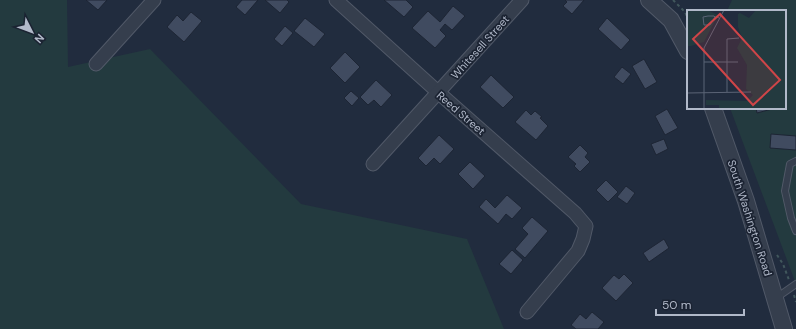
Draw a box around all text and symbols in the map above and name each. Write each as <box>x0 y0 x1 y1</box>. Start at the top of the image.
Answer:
inset map <box>687 10 786 109</box>
north arrow <box>12 12 52 52</box>
street label: Whitesell Street <box>448 12 512 82</box>
text: N <box>32 31 47 46</box>
street label: Reed Street <box>434 88 488 138</box>
street label: South Washington Road <box>725 158 775 278</box>
scale bar <box>656 291 744 317</box>
text: 50 m <box>662 297 691 313</box>

